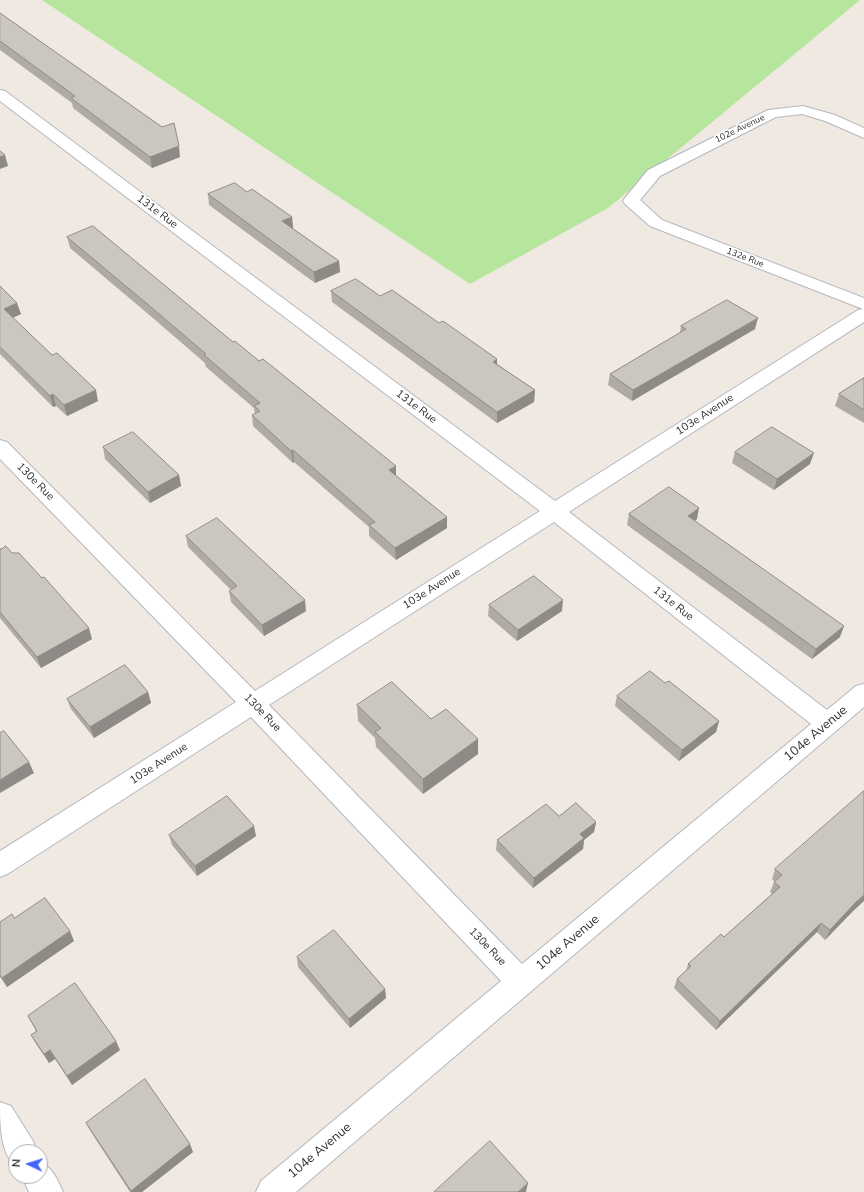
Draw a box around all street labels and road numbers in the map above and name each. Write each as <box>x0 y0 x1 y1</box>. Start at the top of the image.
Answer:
street label: 102e Avenue <box>713 112 767 146</box>
street label: 131e Rue <box>134 192 180 232</box>
street label: 132e Rue <box>725 246 765 270</box>
street label: 131e Rue <box>393 387 439 427</box>
street label: 103e Avenue <box>674 392 736 438</box>
street label: 130e Rue <box>13 460 57 504</box>
street label: 103e Avenue <box>401 566 463 612</box>
street label: 131e Rue <box>650 584 696 624</box>
street label: 130e Rue <box>241 691 283 735</box>
street label: 104e Avenue <box>781 703 851 765</box>
street label: 103e Avenue <box>128 741 190 787</box>
street label: 104e Avenue <box>533 912 603 974</box>
street label: 130e Rue <box>466 925 508 969</box>
street label: 104e Avenue <box>285 1120 355 1182</box>

